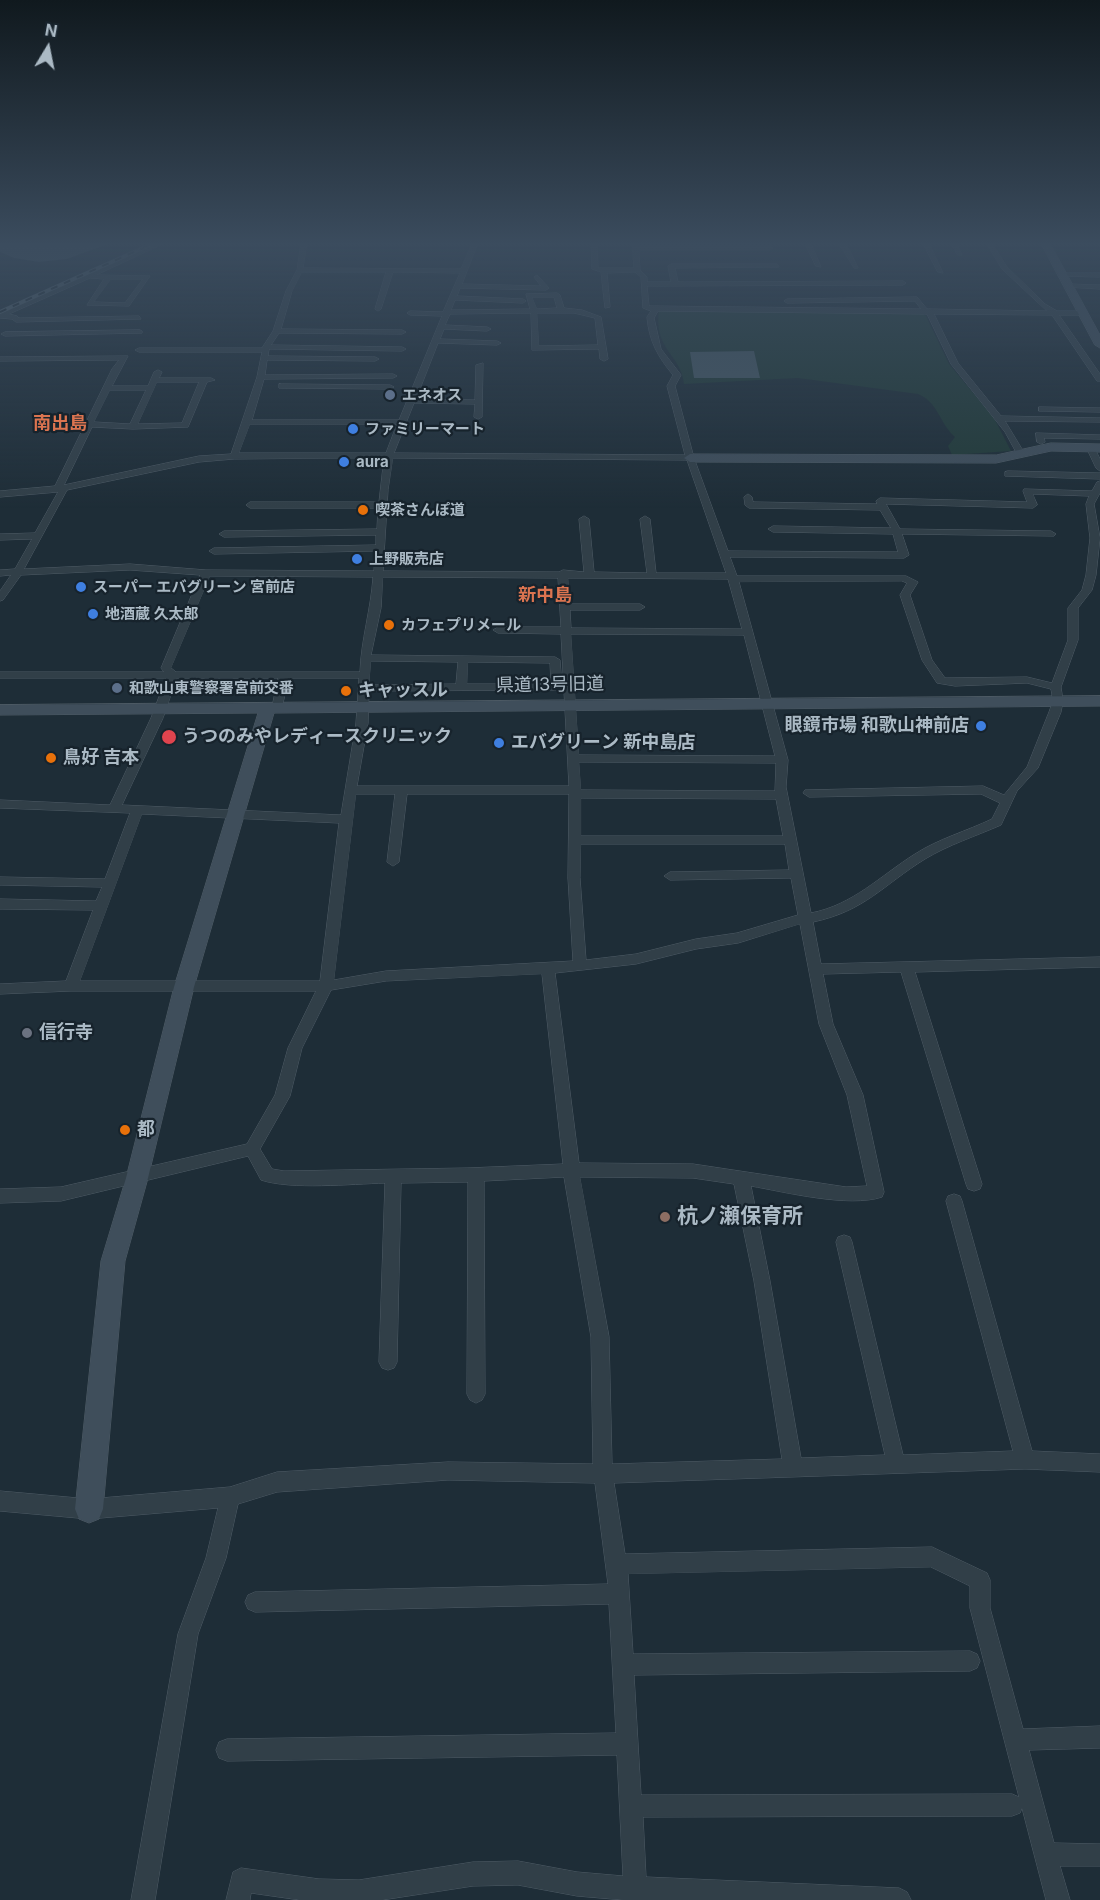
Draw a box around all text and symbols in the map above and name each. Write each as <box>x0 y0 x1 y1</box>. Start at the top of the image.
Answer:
north arrow <box>18 18 78 78</box>
text: N <box>43 19 59 41</box>
place label: エネオス <box>402 386 462 404</box>
marker: エネオス <box>383 388 397 402</box>
district label: 南出島 <box>33 413 87 435</box>
place label: ファミリーマート <box>365 420 485 438</box>
marker: ファミリーマート <box>346 422 360 436</box>
place label: aura <box>356 453 389 471</box>
marker: aura <box>337 455 351 469</box>
place label: 喫茶さんぽ道 <box>375 501 465 519</box>
marker: 喫茶さんぽ道 <box>356 503 370 517</box>
place label: 上野販売店 <box>369 550 444 568</box>
marker: 上野販売店 <box>350 552 364 566</box>
place label: スーパー エバグリーン 宮前店 <box>93 578 295 596</box>
marker: スーパー エバグリーン 宮前店 <box>74 580 88 594</box>
district label: 新中島 <box>518 585 572 607</box>
place label: 地酒蔵 久太郎 <box>105 605 199 623</box>
marker: 地酒蔵 久太郎 <box>86 607 100 621</box>
place label: カフェプリメール <box>401 616 521 634</box>
marker: カフェプリメール <box>382 618 396 632</box>
street label: 県道13号旧道 <box>496 673 604 697</box>
place label: 和歌山東警察署宮前交番 <box>129 679 294 697</box>
place label: キャッスル <box>358 680 448 702</box>
marker: 和歌山東警察署宮前交番 <box>110 681 124 695</box>
marker: キャッスル <box>339 684 353 698</box>
place label: 眼鏡市場 和歌山神前店 <box>785 715 969 737</box>
marker: 眼鏡市場 和歌山神前店 <box>974 719 988 733</box>
place label: うつのみやレディースクリニック <box>182 726 452 748</box>
marker: うつのみやレディースクリニック <box>160 728 178 746</box>
place label: エバグリーン 新中島店 <box>511 732 695 754</box>
marker: エバグリーン 新中島店 <box>492 736 506 750</box>
place label: 鳥好 吉本 <box>63 747 139 769</box>
marker: 鳥好 吉本 <box>44 751 58 765</box>
place label: 信行寺 <box>39 1022 93 1044</box>
marker: 信行寺 <box>20 1026 34 1040</box>
place label: 都 <box>137 1119 155 1141</box>
marker: 都 <box>118 1123 132 1137</box>
place label: 杭ノ瀬保育所 <box>677 1204 803 1230</box>
marker: 杭ノ瀬保育所 <box>658 1210 672 1224</box>

